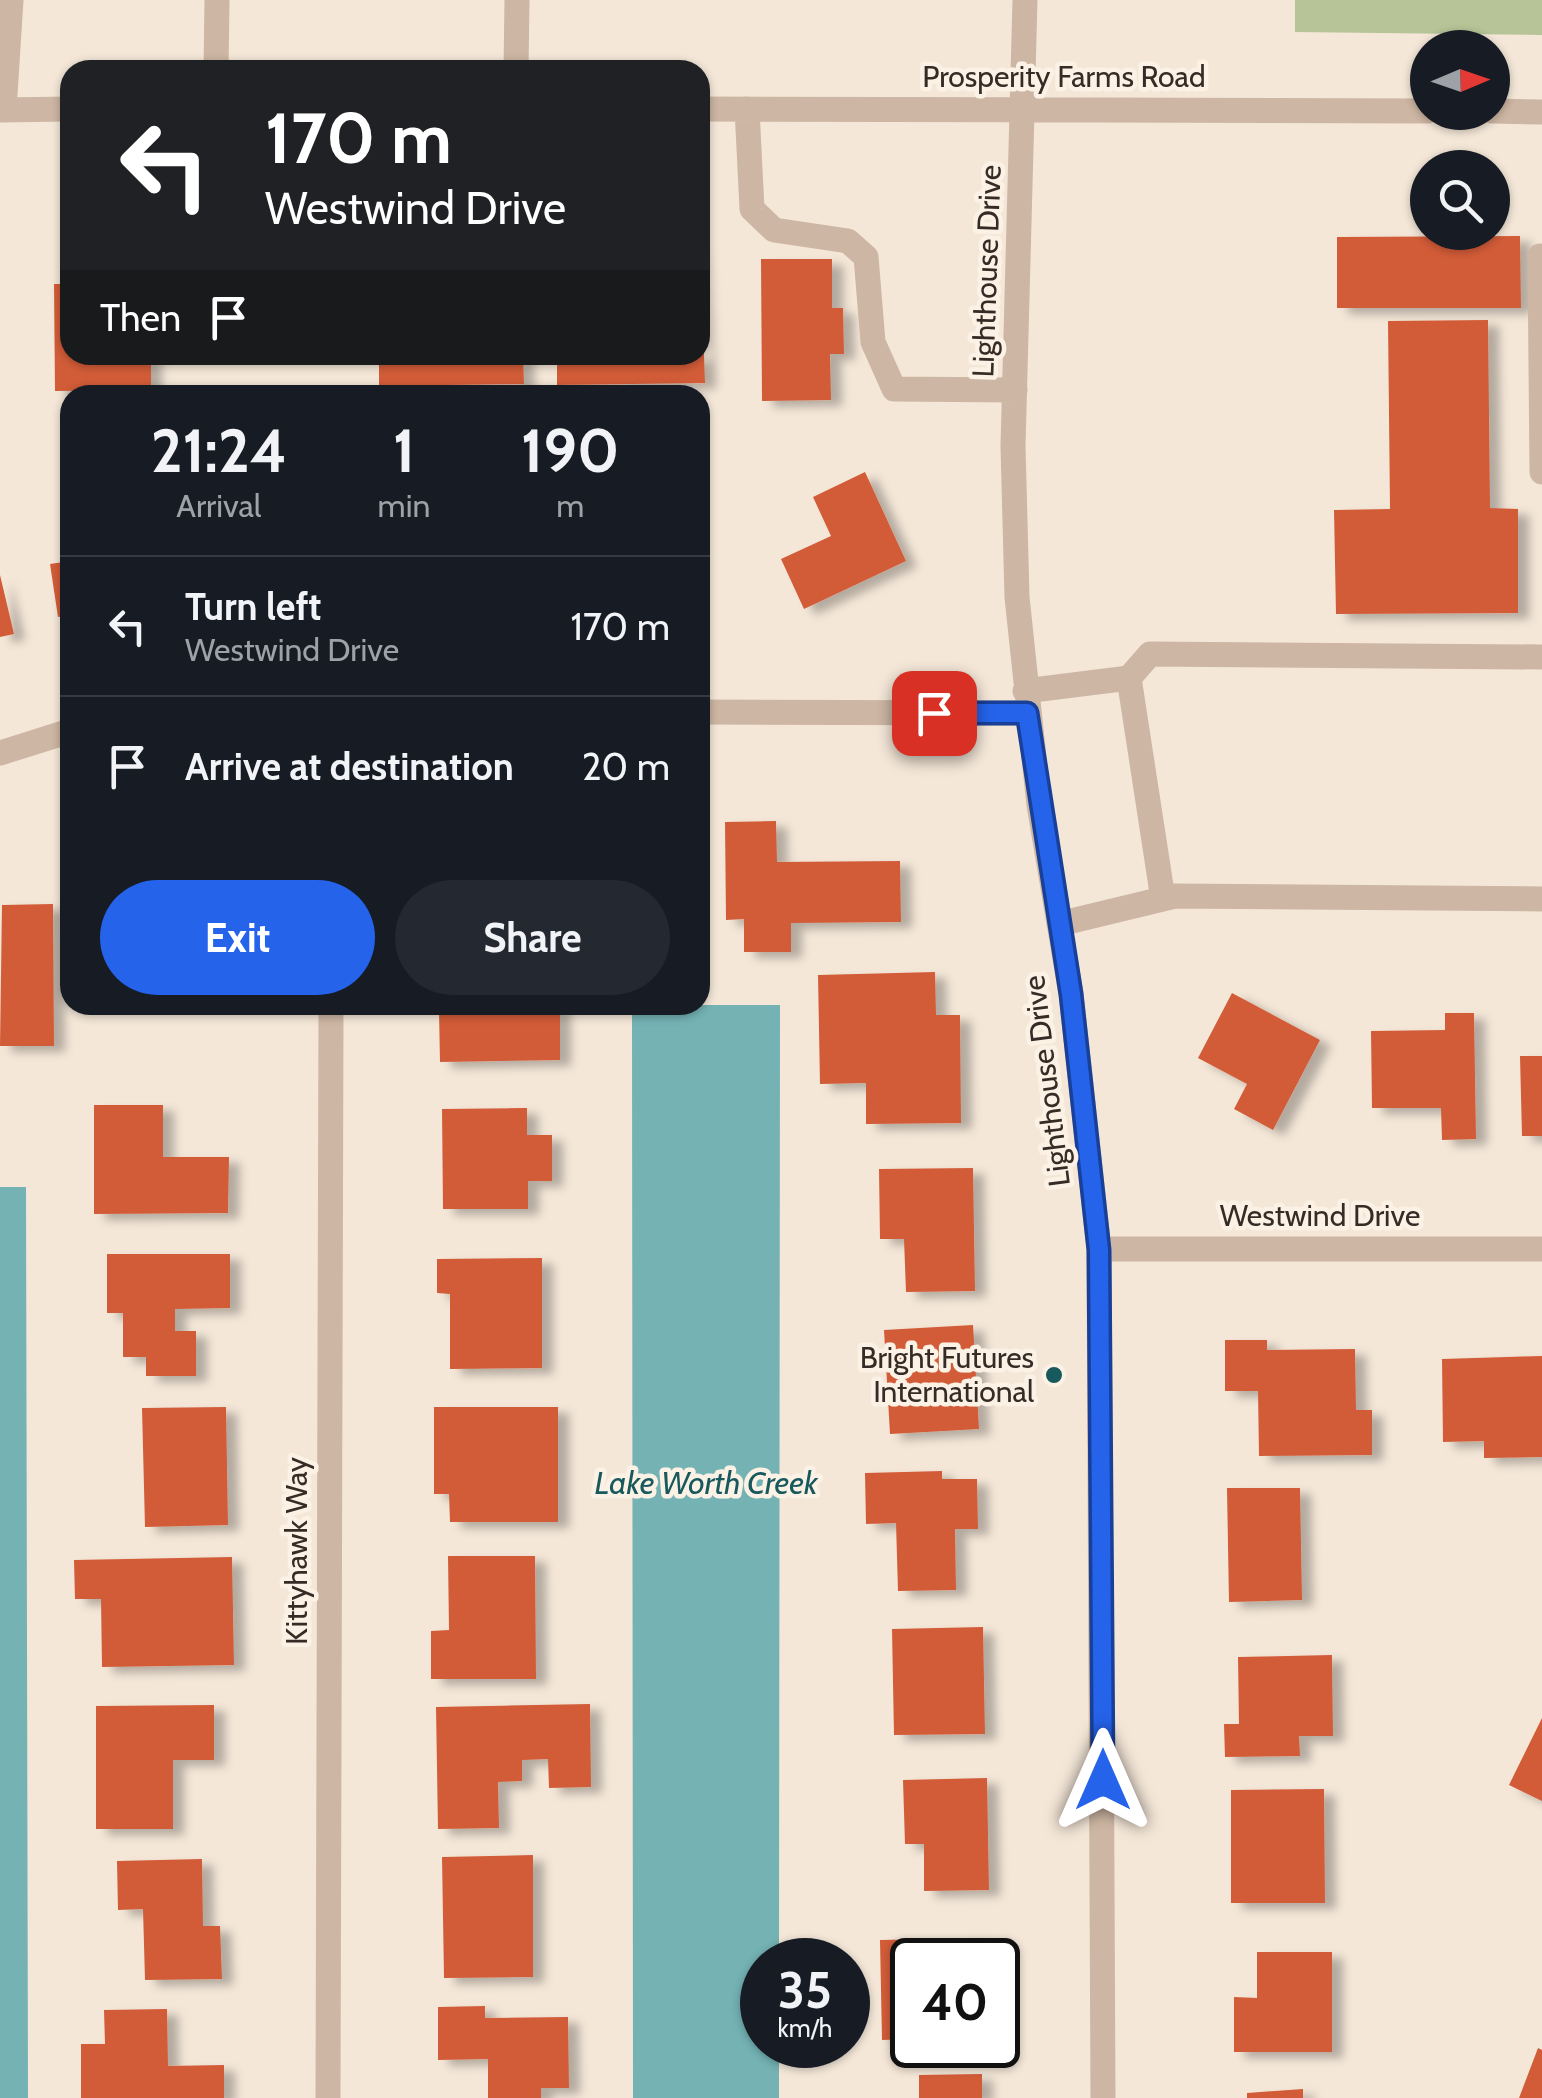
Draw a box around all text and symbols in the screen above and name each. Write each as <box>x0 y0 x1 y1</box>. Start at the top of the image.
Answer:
north arrow <box>1410 30 1510 130</box>
map controls <box>1410 30 1510 250</box>
street label: Prosperity Farms Road <box>922 58 1206 95</box>
text: 170 m <box>265 95 452 181</box>
icon: left <box>100 100 230 230</box>
button: search <box>1410 150 1510 250</box>
street label: Lighthouse Drive <box>964 164 1009 378</box>
text: Westwind Drive <box>265 181 566 235</box>
icon: arrive <box>201 290 256 345</box>
text: Then <box>100 294 181 341</box>
text: 21:24 <box>151 414 287 487</box>
text: 1 <box>393 414 415 487</box>
text: 190 <box>521 414 619 487</box>
text: Arrival <box>176 486 261 525</box>
text: min <box>378 486 430 525</box>
text: m <box>556 486 584 525</box>
text: Turn left <box>185 583 321 630</box>
icon: left <box>100 599 155 654</box>
text: 170 m <box>570 603 670 650</box>
text: Westwind Drive <box>185 630 399 669</box>
pin <box>892 671 977 756</box>
icon: arrive <box>907 686 962 741</box>
icon: arrive <box>100 739 155 794</box>
text: Arrive at destination <box>185 743 514 790</box>
text: 20 m <box>582 743 670 790</box>
button: Exit <box>100 880 375 995</box>
button: Share <box>395 880 670 995</box>
street label: Lighthouse Drive <box>1015 973 1078 1189</box>
street label: Westwind Drive <box>1220 1197 1420 1234</box>
place label: Bright Futures International <box>860 1339 1034 1410</box>
marker: Bright Futures International <box>1043 1364 1065 1386</box>
street label: Kittyhawk Way <box>278 1457 315 1645</box>
water label: Lake Worth Creek <box>594 1463 819 1502</box>
position arrow <box>1051 1728 1155 1832</box>
speed limit sign: 40 <box>890 1938 1020 2068</box>
text: 35 <box>778 1960 832 2021</box>
text: km/h <box>778 2013 832 2043</box>

